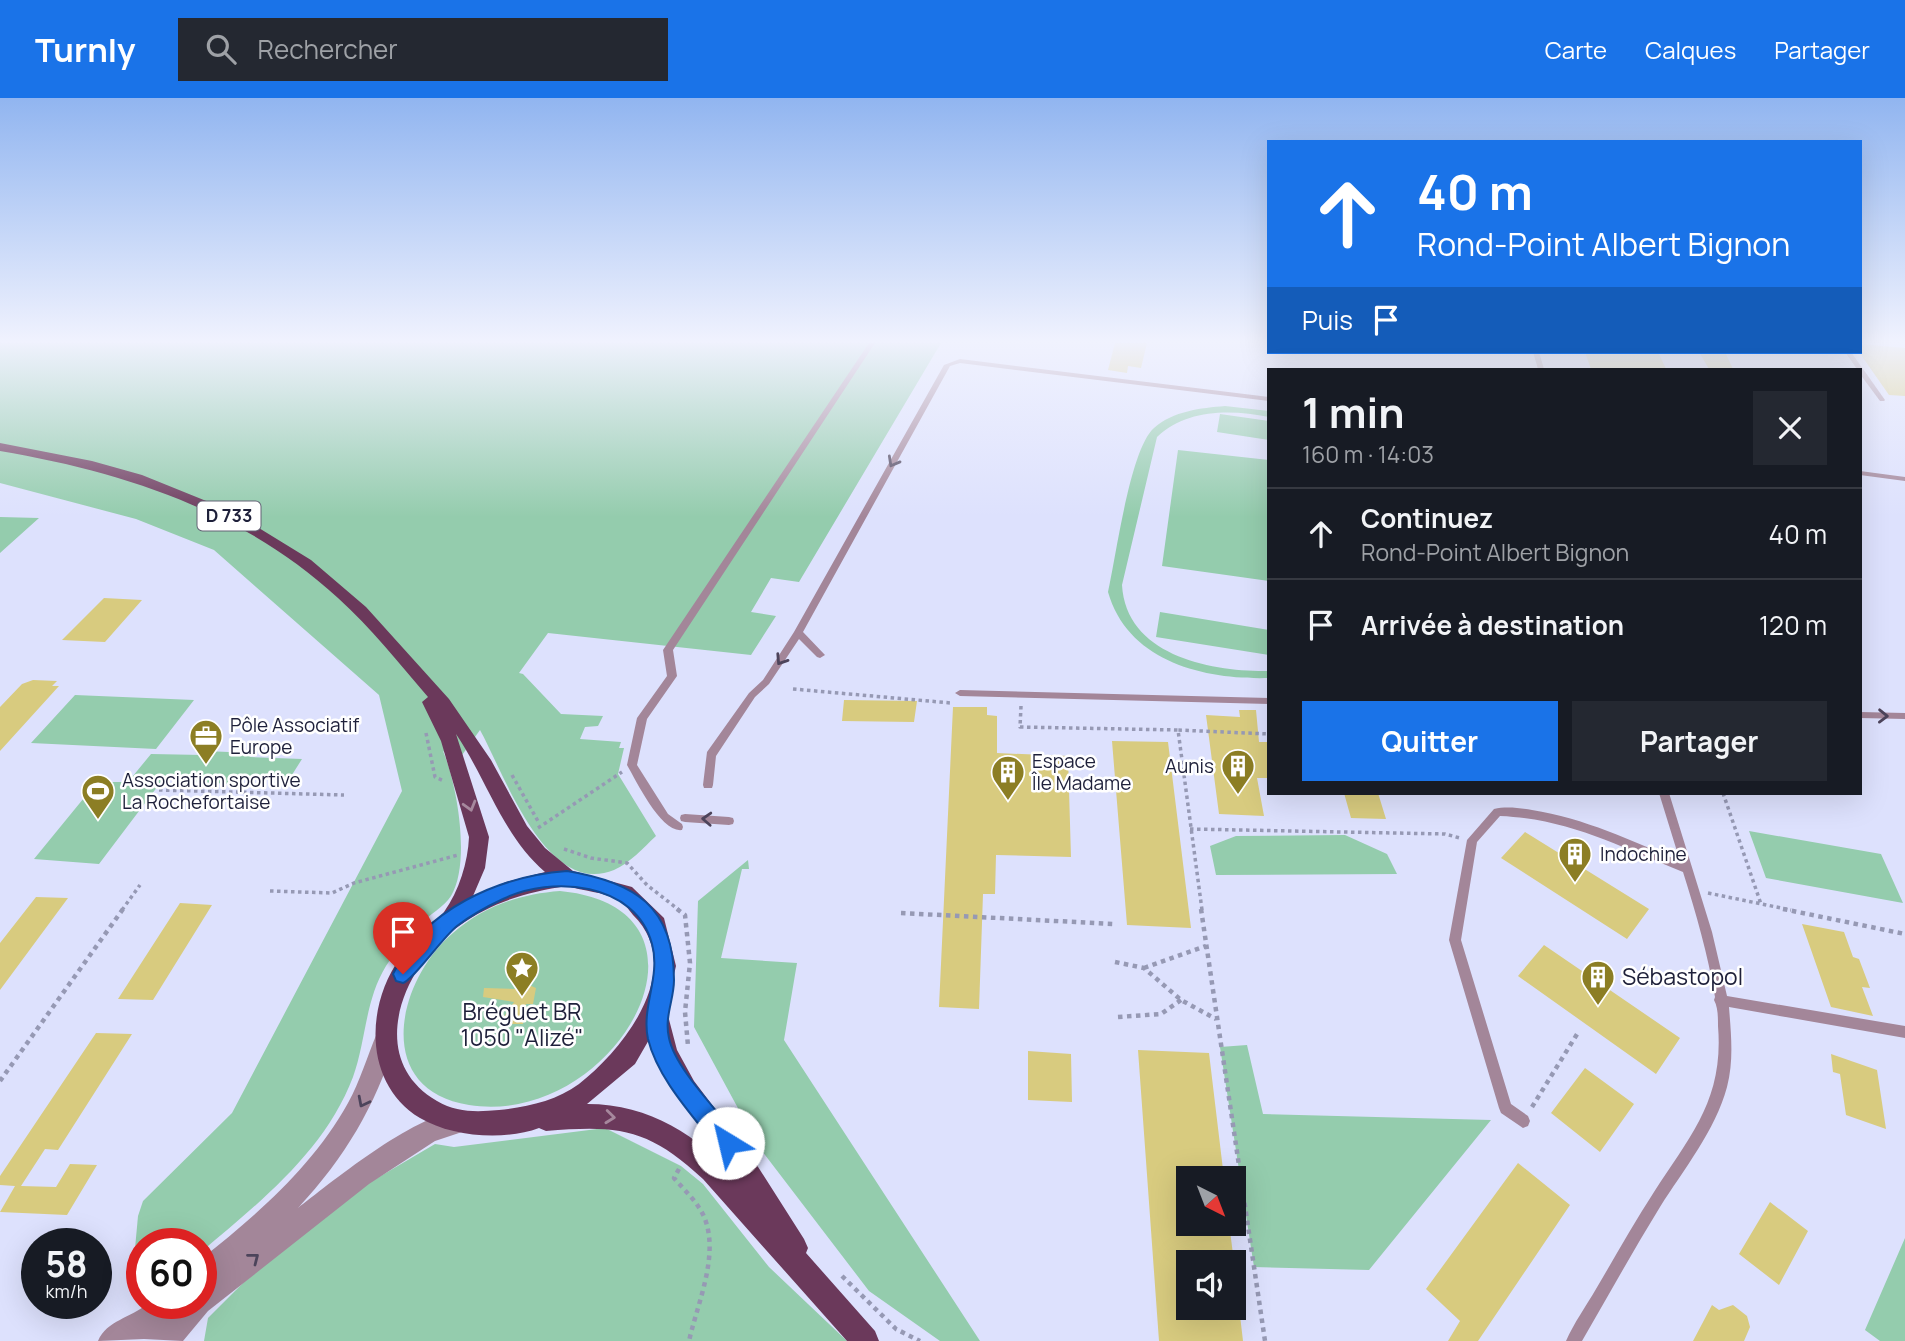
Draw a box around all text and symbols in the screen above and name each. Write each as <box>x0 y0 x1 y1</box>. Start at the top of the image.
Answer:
search box <box>178 18 668 81</box>
text: Turnly <box>35 27 136 72</box>
icon: search <box>202 30 240 68</box>
text: Rechercher <box>258 31 398 67</box>
text: Carte <box>1545 33 1607 66</box>
text: Calques <box>1645 33 1736 66</box>
text: Partager <box>1774 33 1870 66</box>
text: 40 m <box>1417 158 1533 225</box>
icon: ahead <box>1302 168 1393 259</box>
text: Rond-Point Albert Bignon <box>1417 222 1790 266</box>
icon: arrive <box>1367 301 1405 339</box>
text: Puis <box>1302 302 1353 338</box>
text: 1 min <box>1302 383 1405 441</box>
button: close <box>1753 391 1827 465</box>
text: 160 m · 14:03 <box>1302 438 1434 470</box>
one-way arrow <box>888 455 901 467</box>
text: Continuez <box>1361 500 1493 536</box>
road number: D 733 <box>198 502 260 530</box>
icon: ahead <box>1302 515 1340 553</box>
text: 40 m <box>1769 516 1827 552</box>
text: Rond-Point Albert Bignon <box>1361 536 1629 568</box>
icon: arrive <box>1302 606 1340 644</box>
text: Arrivée à destination <box>1361 607 1624 643</box>
text: 120 m <box>1759 607 1827 643</box>
one-way arrow <box>776 652 789 665</box>
button: Quitter <box>1302 701 1558 781</box>
button: Partager <box>1572 701 1827 781</box>
one-way arrow <box>1877 708 1888 723</box>
place label: Pôle Associatif Europe <box>230 712 359 760</box>
office icon: Pôle Associatif Europe <box>187 717 225 766</box>
building icon: Aunis <box>1219 747 1257 796</box>
place label: Espace Île Madame <box>1031 748 1131 796</box>
building icon: Espace Île Madame <box>989 753 1027 802</box>
place label: Aunis <box>1165 753 1214 779</box>
place label: Association sportive La Rochefortaise <box>122 767 301 815</box>
sports icon: Association sportive La Rochefortaise <box>79 772 117 821</box>
one-way arrow <box>461 800 476 812</box>
one-way arrow <box>701 812 712 827</box>
building icon: Indochine <box>1556 835 1594 884</box>
place label: Indochine <box>1600 841 1687 867</box>
pin <box>373 902 433 974</box>
icon: arrive <box>384 913 422 951</box>
place icon: Bréguet BR 1050 "Alizé" <box>503 949 541 998</box>
building icon: Sébastopol <box>1579 958 1617 1007</box>
place label: Sébastopol <box>1622 960 1743 992</box>
place label: Bréguet BR 1050 "Alizé" <box>460 995 584 1053</box>
one-way arrow <box>357 1095 371 1107</box>
position arrow <box>691 1106 765 1180</box>
one-way arrow <box>605 1110 616 1125</box>
north arrow <box>1176 1166 1246 1236</box>
map controls <box>1176 1166 1246 1320</box>
speed limit sign: 60 <box>126 1228 217 1319</box>
text: 58 <box>46 1240 87 1288</box>
button: sound <box>1176 1250 1246 1320</box>
one-way arrow <box>247 1253 259 1266</box>
text: km/h <box>46 1279 87 1303</box>

